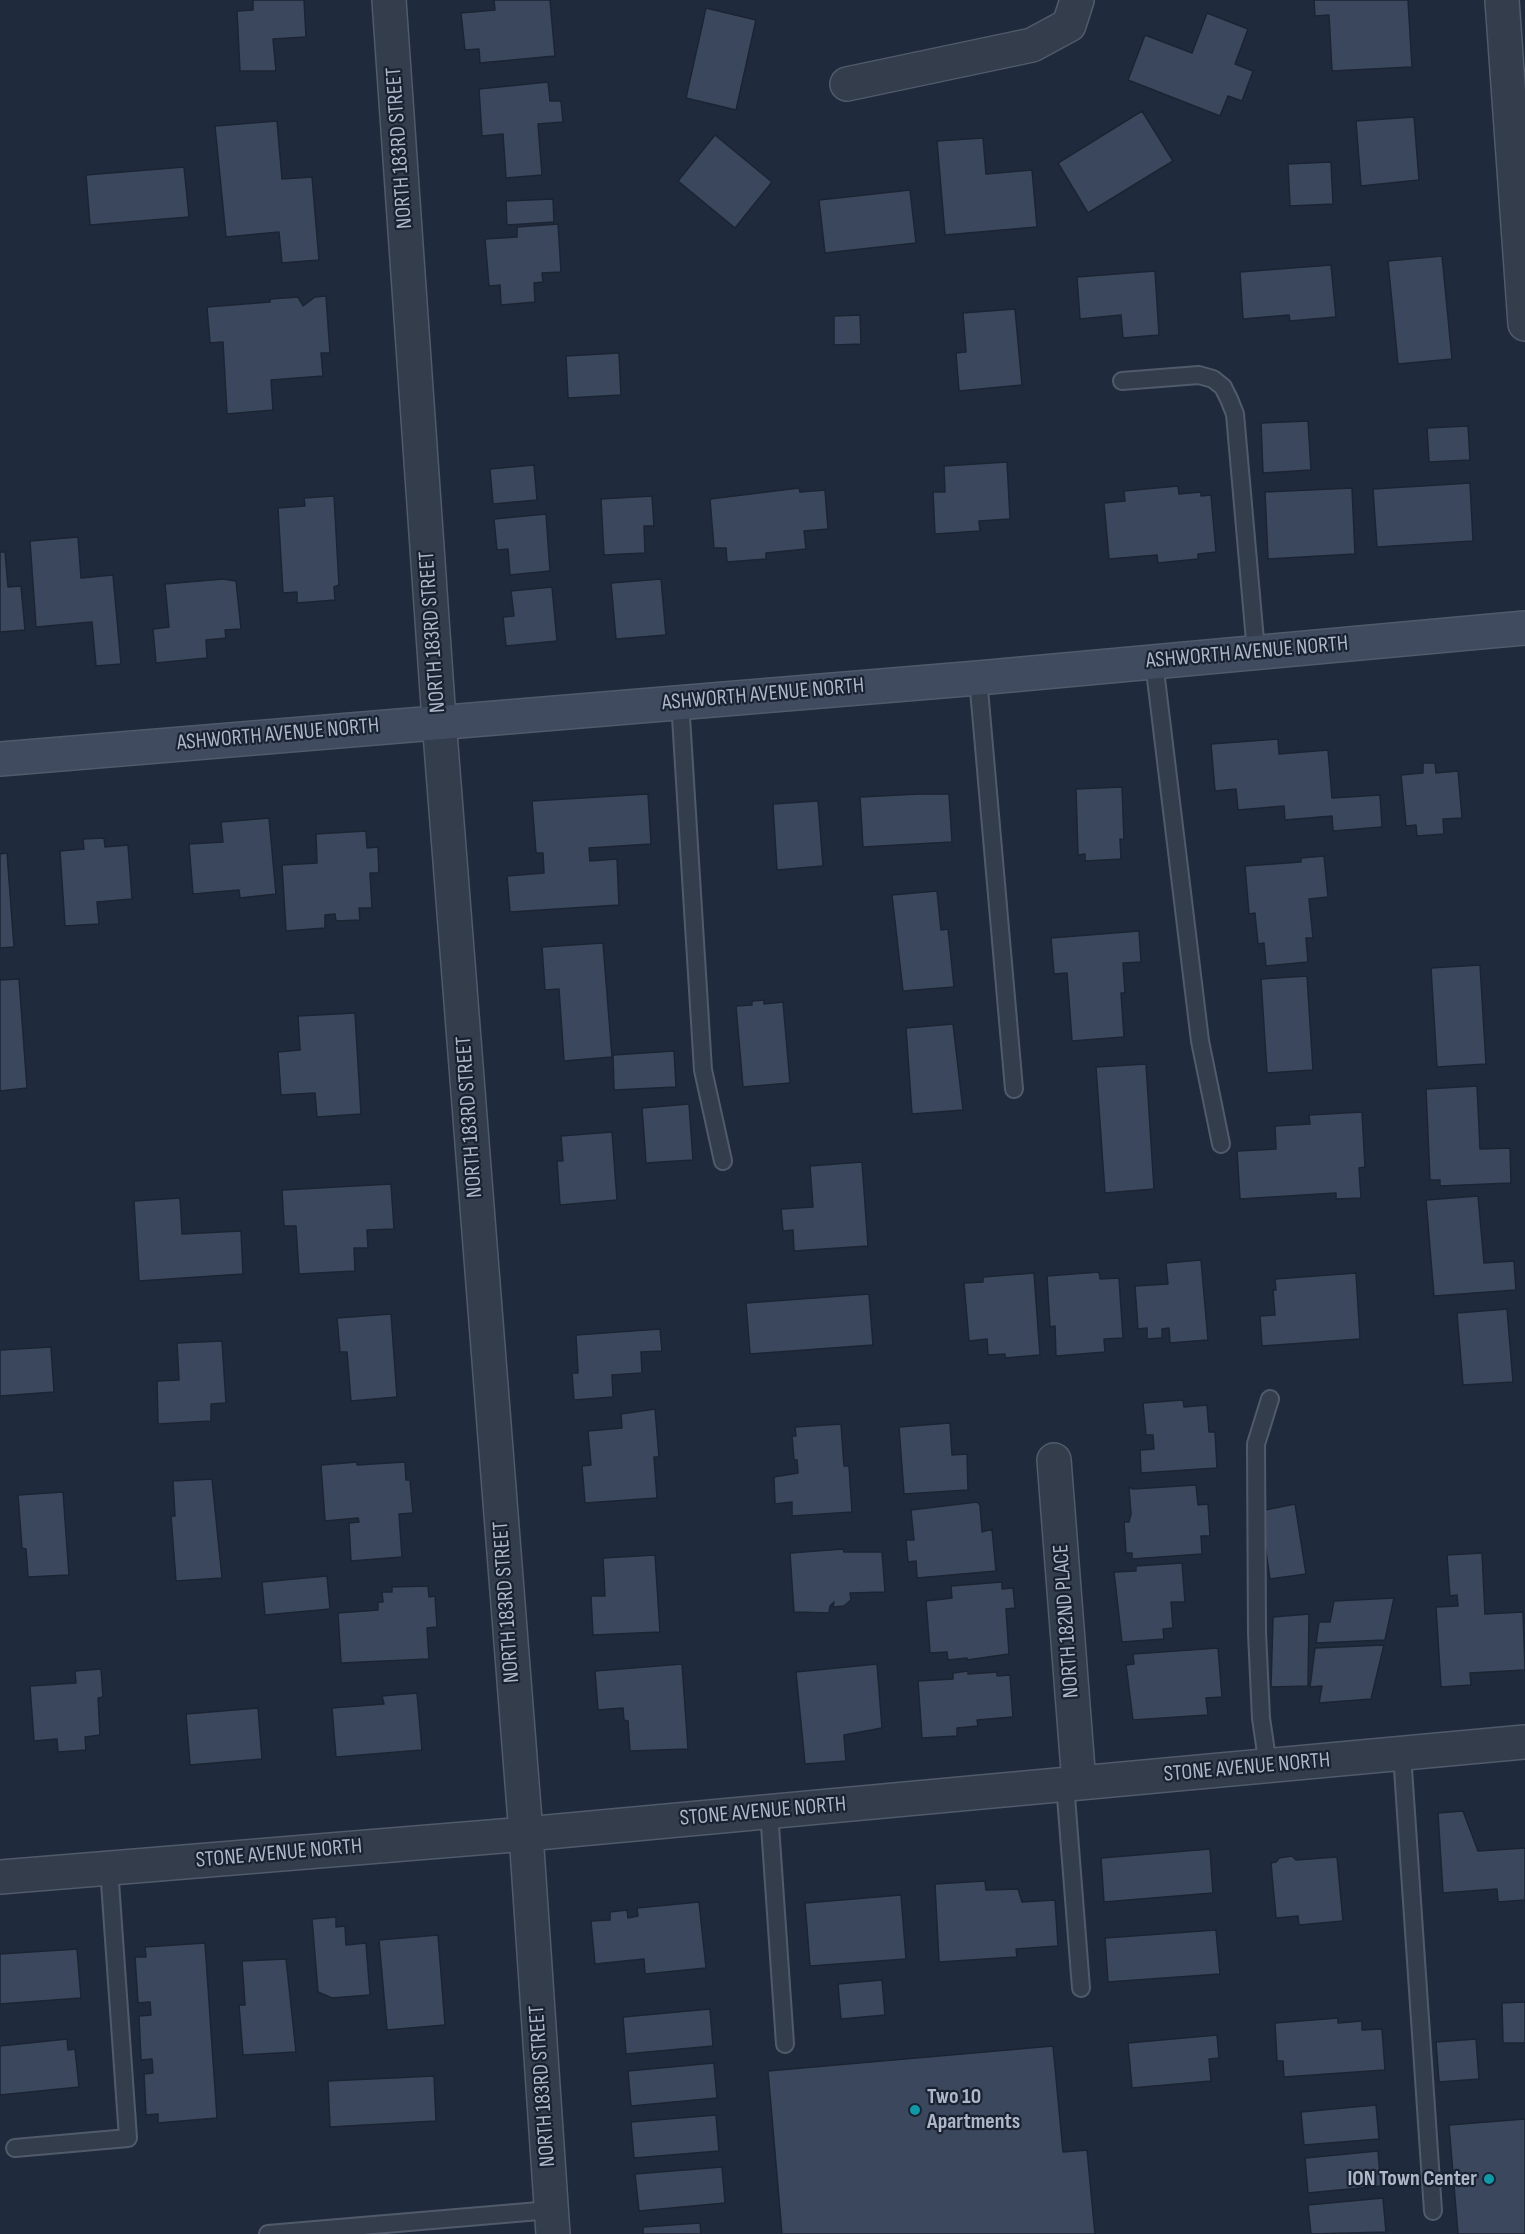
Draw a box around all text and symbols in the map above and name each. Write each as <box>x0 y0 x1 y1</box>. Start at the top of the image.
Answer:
street label: NORTH 183RD STREET <box>381 66 419 230</box>
street label: NORTH 183RD STREET <box>414 550 452 714</box>
street label: ASHWORTH AVENUE NORTH <box>1145 631 1349 675</box>
street label: ASHWORTH AVENUE NORTH <box>661 673 865 717</box>
street label: ASHWORTH AVENUE NORTH <box>176 713 380 757</box>
street label: NORTH 183RD STREET <box>451 1035 489 1199</box>
street label: NORTH 183RD STREET <box>488 1520 526 1684</box>
street label: NORTH 182ND PLACE <box>1048 1543 1086 1699</box>
street label: STONE AVENUE NORTH <box>1163 1748 1331 1788</box>
street label: STONE AVENUE NORTH <box>679 1792 847 1832</box>
street label: STONE AVENUE NORTH <box>195 1834 363 1874</box>
street label: NORTH 183RD STREET <box>524 2004 562 2168</box>
place label: Two 10 Apartments <box>927 2084 1020 2136</box>
marker: Two 10 Apartments <box>908 2103 922 2117</box>
place label: ION Town Center <box>1347 2166 1477 2192</box>
marker: ION Town Center <box>1482 2172 1496 2186</box>

